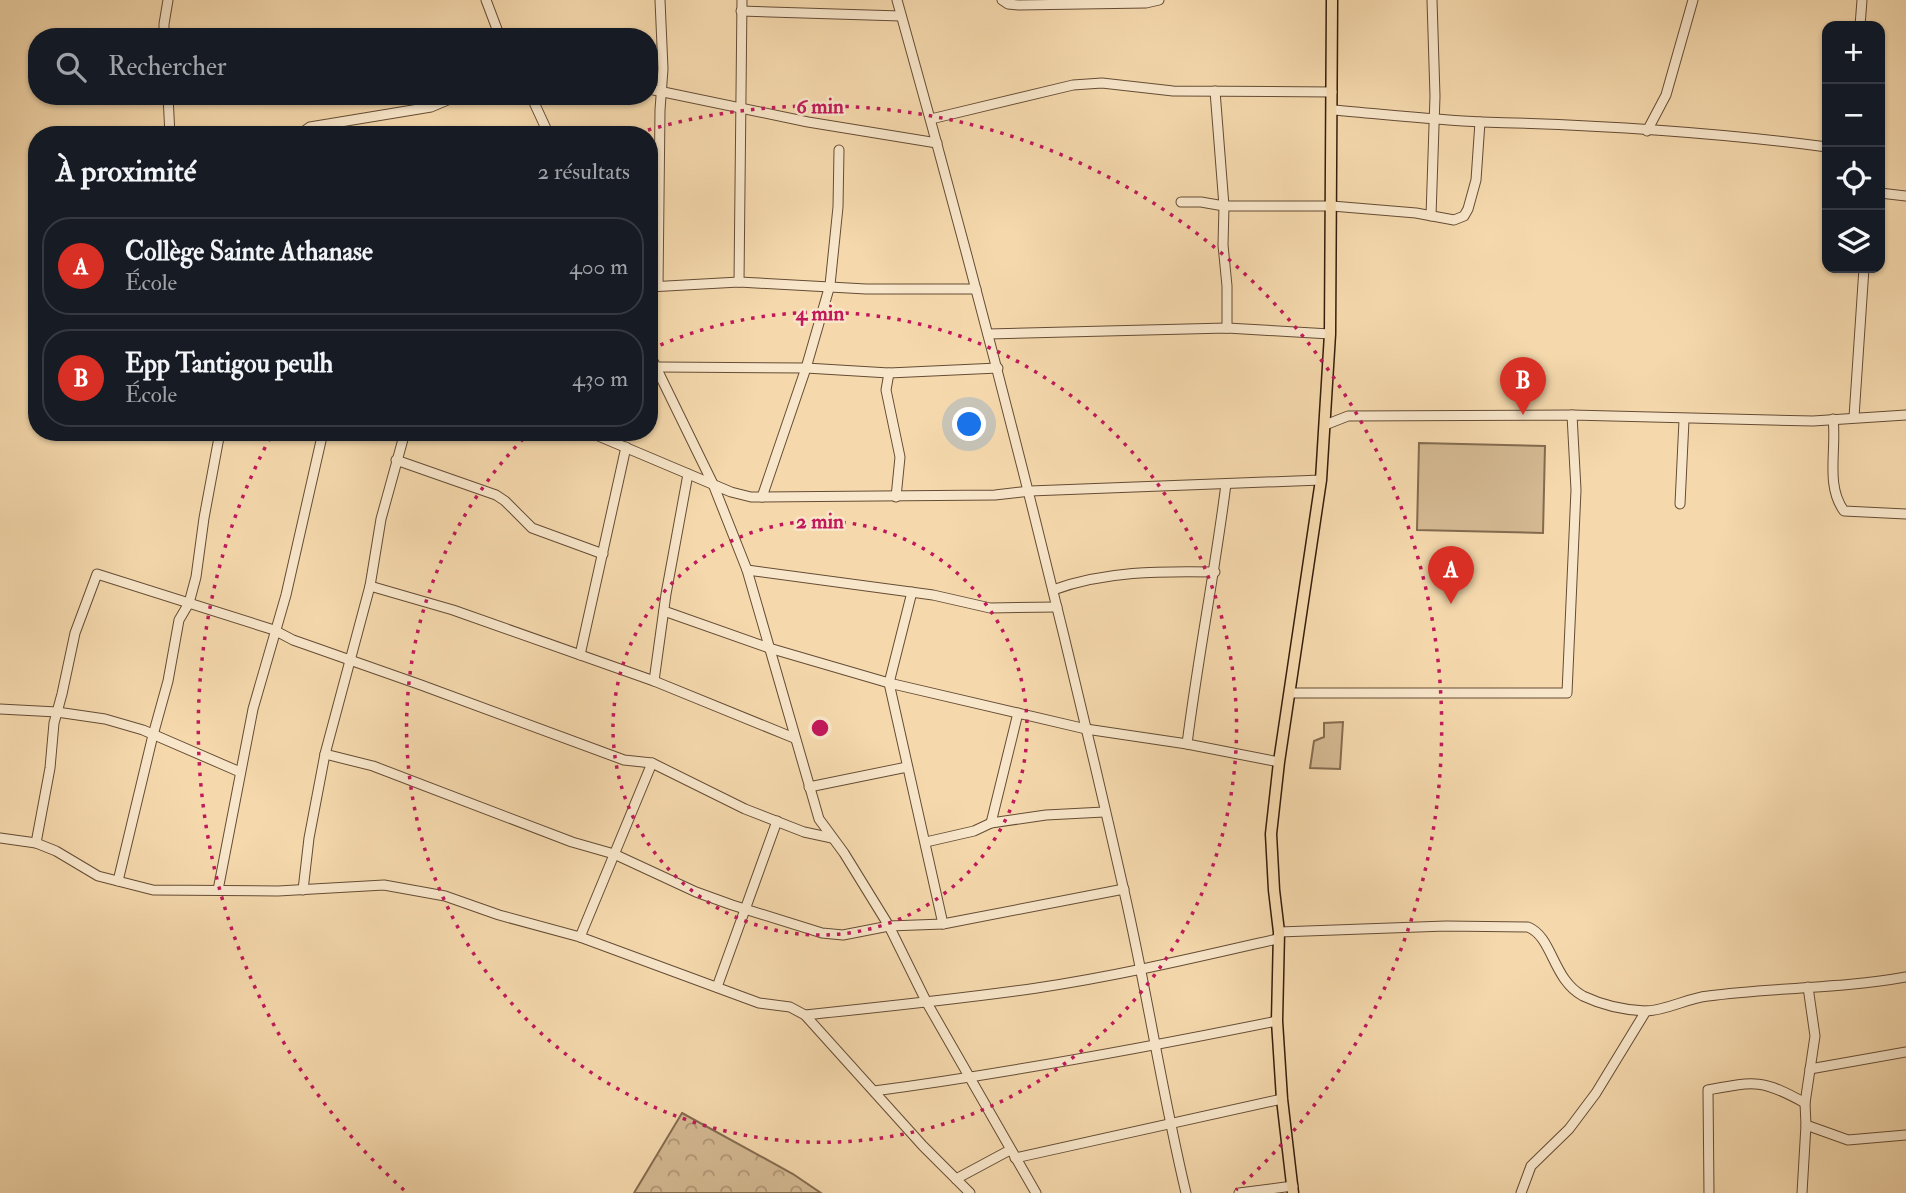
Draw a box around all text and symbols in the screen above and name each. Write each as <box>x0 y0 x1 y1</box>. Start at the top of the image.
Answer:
map controls <box>1822 21 1885 273</box>
button: + <box>1822 21 1885 84</box>
search box <box>28 28 658 105</box>
icon: search <box>52 48 90 86</box>
text: Rechercher <box>108 51 227 83</box>
button: − <box>1822 84 1885 147</box>
text: 6 min <box>796 93 844 120</box>
button: locate <box>1822 147 1885 210</box>
text: À proximité <box>56 153 196 190</box>
text: 2 résultats <box>538 157 630 186</box>
button: layers <box>1822 210 1885 273</box>
text: Collège Sainte Athanase <box>125 236 373 268</box>
text: A <box>74 252 88 281</box>
text: 400 m <box>569 252 628 281</box>
text: École <box>125 268 177 297</box>
text: 4 min <box>795 300 844 327</box>
text: Epp Tantigou peulh <box>125 348 333 380</box>
pin: B <box>1500 357 1546 415</box>
text: B <box>73 364 89 393</box>
text: 430 m <box>572 364 628 393</box>
text: École <box>125 380 177 409</box>
your location <box>952 407 986 441</box>
text: 2 min <box>796 508 844 535</box>
pin: A <box>1428 546 1474 604</box>
centre of rings <box>808 716 832 740</box>

